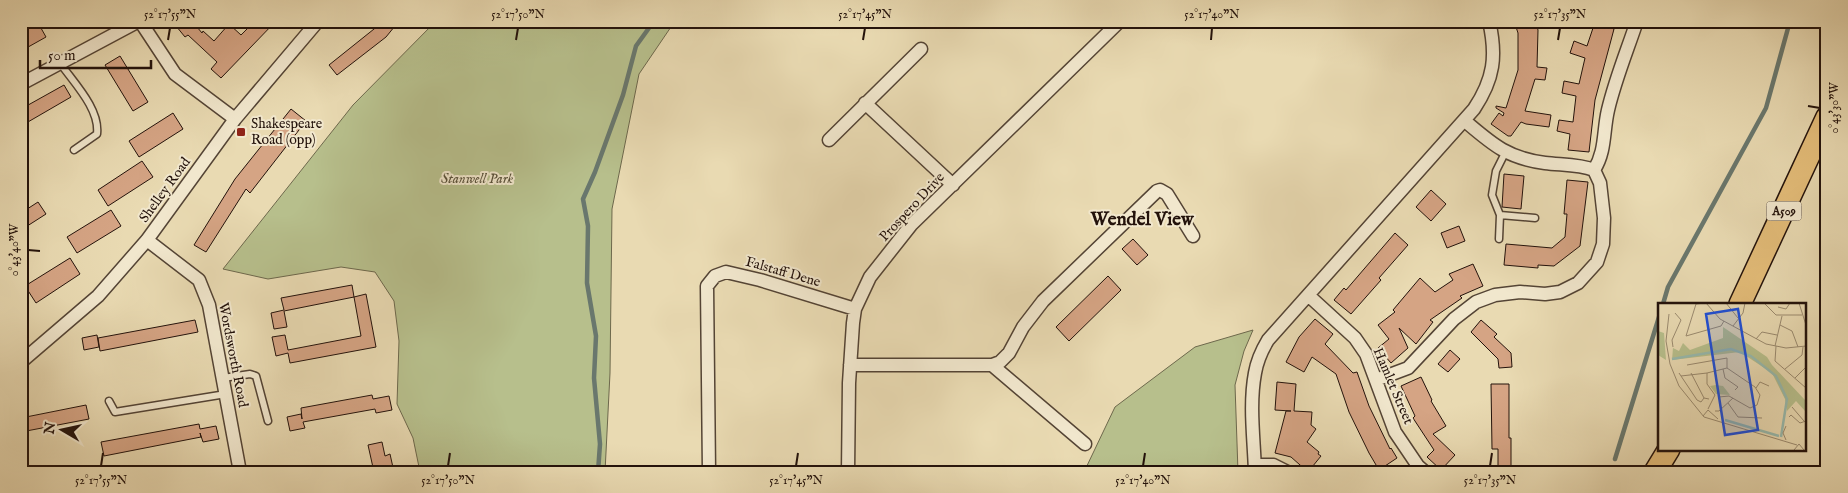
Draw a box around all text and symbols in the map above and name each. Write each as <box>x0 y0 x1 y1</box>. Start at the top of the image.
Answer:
text: 52°17'55"N <box>144 7 197 22</box>
text: 52°17'50"N <box>491 7 545 22</box>
text: 52°17'45"N <box>838 7 892 22</box>
text: 52°17'40"N <box>1184 7 1240 22</box>
text: 52°17'35"N <box>1534 7 1587 22</box>
scale bar <box>40 38 151 70</box>
text: 50 m <box>48 46 76 65</box>
text: 0°43'30"W <box>1827 82 1842 134</box>
place label: Shakespeare Road (opp) <box>251 115 323 149</box>
marker: Shakespeare Road (opp) <box>235 126 247 138</box>
street label: Shelley Road <box>135 153 195 226</box>
street label: Prospero Drive <box>875 168 949 245</box>
park label: Stanwell Park <box>441 170 513 188</box>
road number: A509 <box>1766 202 1802 220</box>
district label: Wendel View <box>1090 208 1195 232</box>
text: 0°43'40"W <box>7 223 22 276</box>
street label: Falstaff Dene <box>743 253 823 291</box>
street label: Wordsworth Road <box>214 301 252 409</box>
inset map <box>1658 303 1806 450</box>
street label: Hamlet Street <box>1369 345 1417 427</box>
north arrow <box>38 406 88 456</box>
text: N <box>40 421 60 437</box>
text: 52°17'55"N <box>75 473 128 488</box>
text: 52°17'50"N <box>421 473 475 488</box>
text: 52°17'45"N <box>769 473 823 488</box>
text: 52°17'40"N <box>1115 473 1171 488</box>
text: 52°17'35"N <box>1464 473 1517 488</box>

